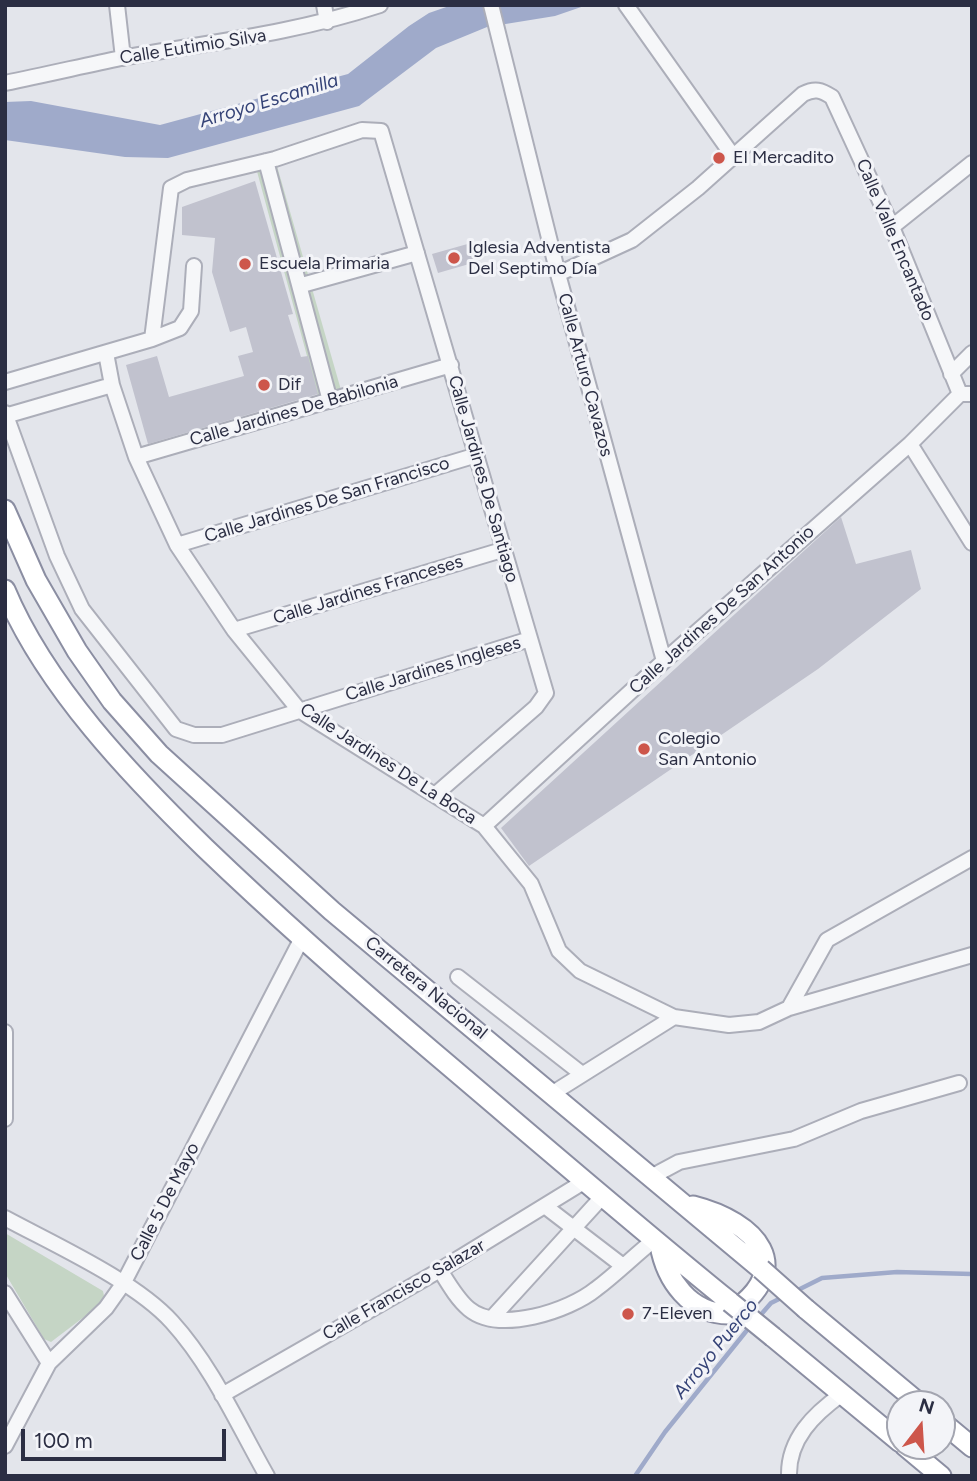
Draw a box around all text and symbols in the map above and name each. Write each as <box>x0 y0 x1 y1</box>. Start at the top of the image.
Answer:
street label: Calle Eutimio Silva <box>118 25 268 69</box>
water label: Arroyo Escamilla <box>197 69 341 133</box>
place label: El Mercadito <box>733 147 834 169</box>
marker: El Mercadito <box>711 150 727 166</box>
street label: Calle Valle Encantado <box>851 156 939 324</box>
place label: Iglesia Adventista Del Septimo Día <box>468 237 610 280</box>
marker: Iglesia Adventista Del Septimo Día <box>446 250 462 266</box>
place label: Escuela Primaria <box>259 253 390 275</box>
marker: Escuela Primaria <box>237 256 253 272</box>
street label: Calle Arturo Cavazos <box>553 291 617 459</box>
street label: Calle Jardines De Babilonia <box>187 371 401 451</box>
street label: Calle Jardines De Santiago <box>443 373 523 585</box>
place label: Dif <box>278 374 301 396</box>
marker: Dif <box>256 377 272 393</box>
street label: Calle Jardines De San Francisco <box>202 452 452 548</box>
street label: Calle Jardines De San Antonio <box>625 521 819 699</box>
street label: Calle Jardines Franceses <box>270 551 466 629</box>
street label: Calle Jardines Ingleses <box>343 632 523 706</box>
street label: Calle Jardines De La Boca <box>296 699 480 829</box>
place label: Colegio San Antonio <box>658 728 757 770</box>
marker: Colegio San Antonio <box>636 741 652 757</box>
street label: Carretera Nacional <box>360 932 492 1044</box>
street label: Calle 5 De Mayo <box>126 1139 204 1265</box>
street label: Calle Francisco Salazar <box>319 1235 489 1345</box>
water label: Arroyo Puerco <box>669 1294 763 1404</box>
place label: 7-Eleven <box>642 1303 712 1325</box>
marker: 7-Eleven <box>620 1306 636 1322</box>
north arrow <box>886 1390 956 1460</box>
text: N <box>916 1393 937 1419</box>
scale bar <box>24 1414 229 1458</box>
text: 100 m <box>34 1428 93 1453</box>

